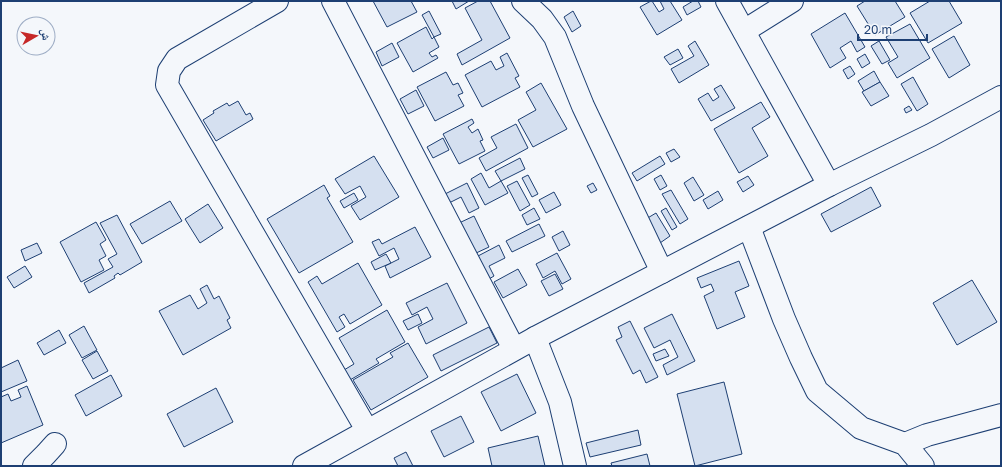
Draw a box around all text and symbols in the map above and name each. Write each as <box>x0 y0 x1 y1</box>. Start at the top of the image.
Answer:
north arrow <box>16 16 56 56</box>
scale bar <box>858 16 927 42</box>
text: 20 m <box>864 22 892 37</box>
text: ش <box>37 28 54 42</box>

